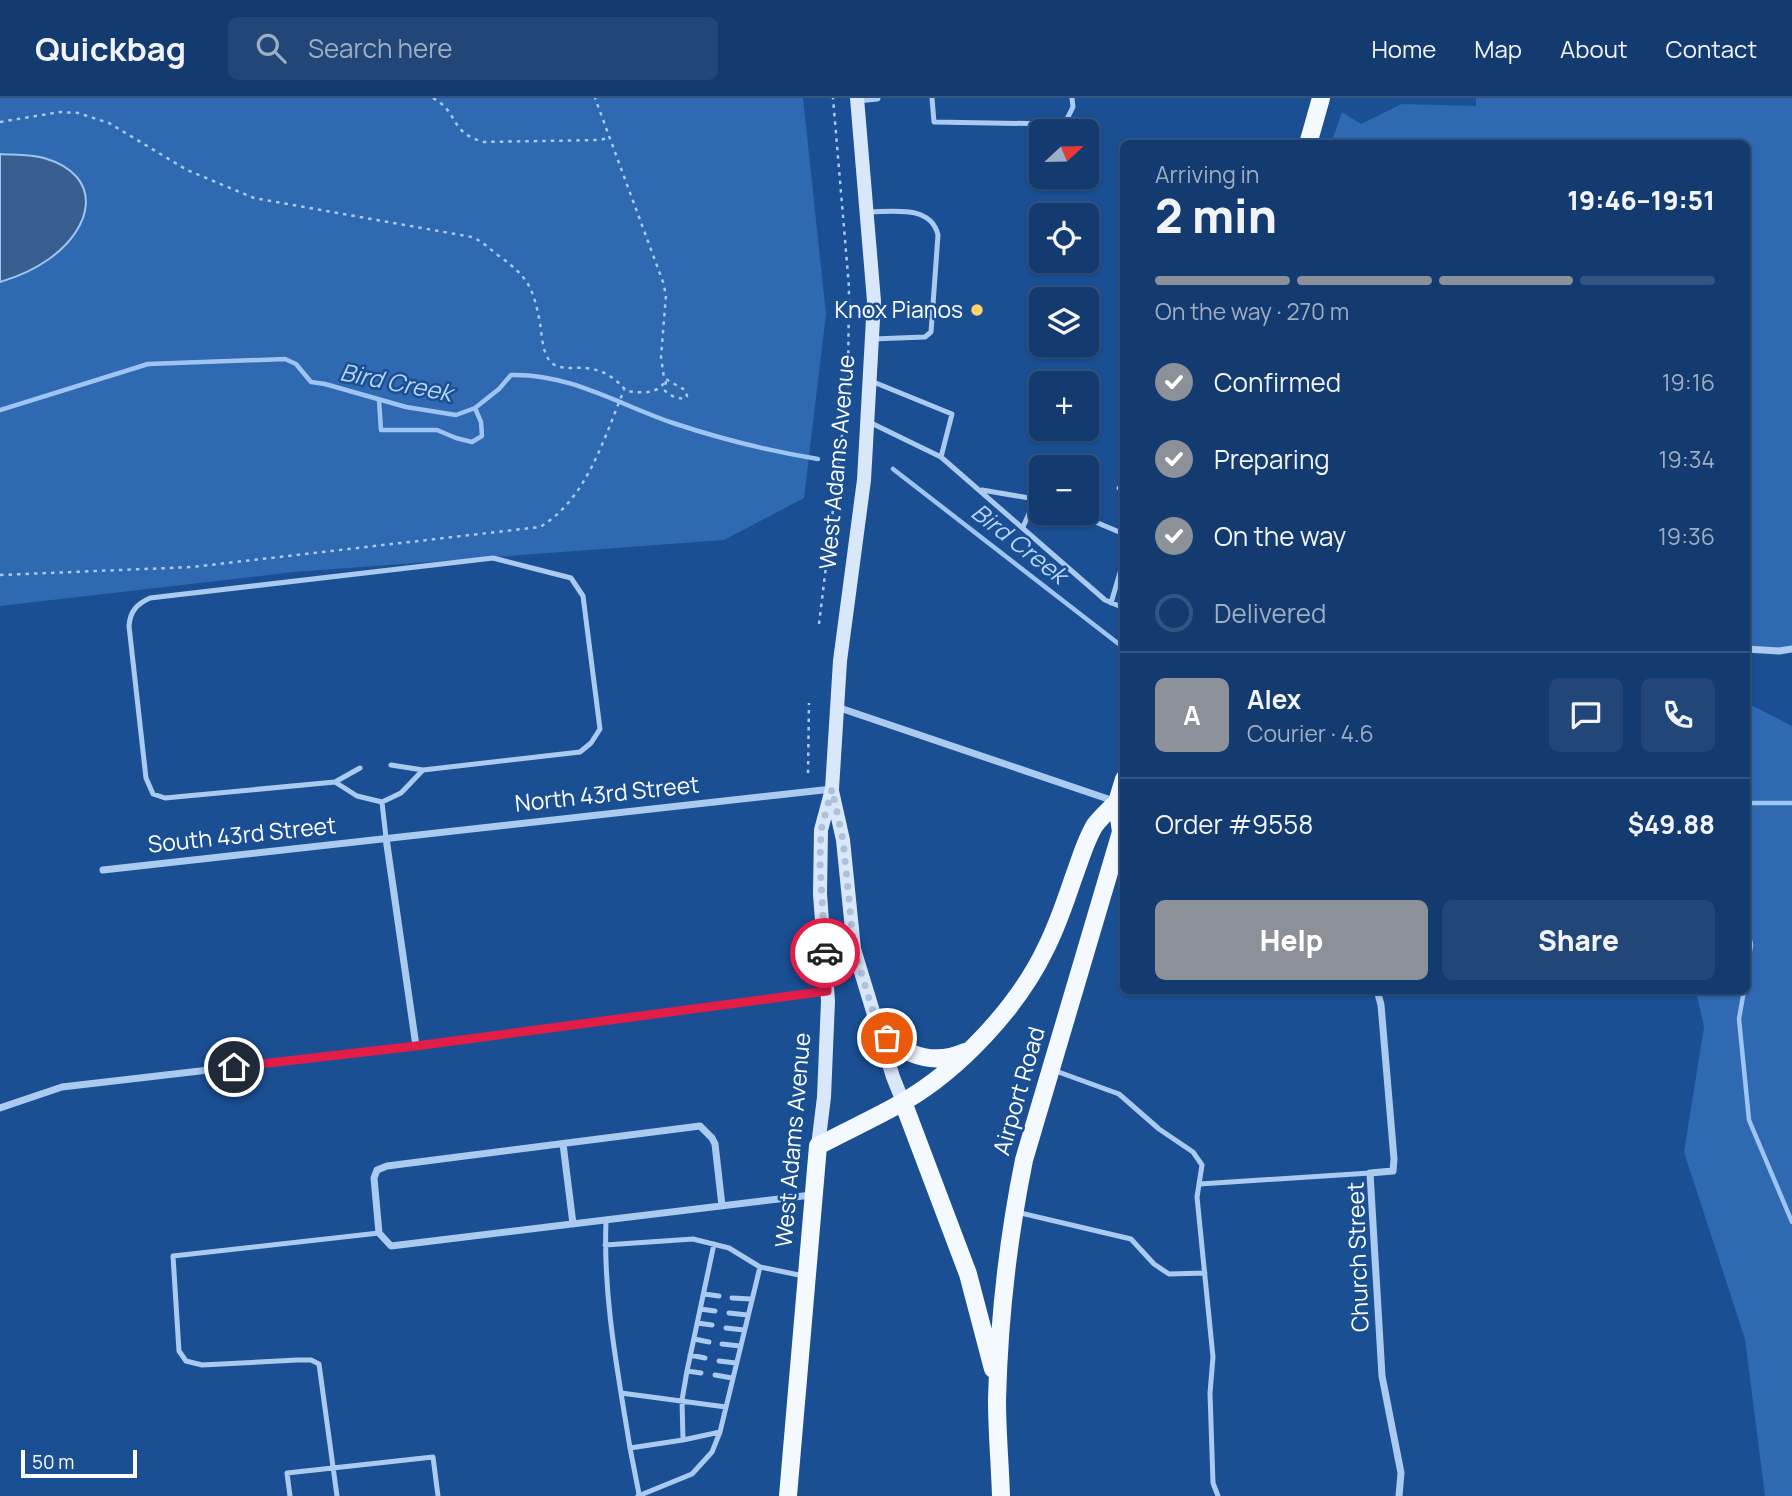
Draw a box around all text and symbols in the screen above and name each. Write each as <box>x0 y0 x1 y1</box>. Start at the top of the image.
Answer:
search box <box>228 17 718 80</box>
text: Quickbag <box>35 26 186 71</box>
icon: search <box>252 29 290 67</box>
text: Search here <box>308 30 453 66</box>
text: Home <box>1371 32 1436 65</box>
text: Map <box>1474 32 1522 65</box>
text: About <box>1560 32 1628 65</box>
text: Contact <box>1666 32 1757 65</box>
north arrow <box>1029 119 1099 189</box>
map controls <box>1029 119 1099 525</box>
text: Arriving in <box>1155 158 1260 190</box>
text: 19:46–19:51 <box>1567 182 1715 218</box>
text: 2 min <box>1155 184 1277 247</box>
button: locate <box>1029 203 1099 273</box>
button: layers <box>1029 287 1099 357</box>
place label: Knox Pianos <box>834 293 963 325</box>
text: On the way · 270 m <box>1155 295 1349 327</box>
marker: Knox Pianos <box>969 302 985 318</box>
street label: West Adams Avenue <box>811 353 861 571</box>
water label: Bird Creek <box>338 355 458 409</box>
icon: check <box>1155 363 1193 401</box>
text: Confirmed <box>1214 364 1341 400</box>
text: 19:16 <box>1662 366 1715 398</box>
button: + <box>1029 371 1099 441</box>
icon: check <box>1155 440 1193 478</box>
text: Preparing <box>1214 441 1330 477</box>
text: 19:34 <box>1659 443 1715 475</box>
button: − <box>1029 455 1099 525</box>
water label: Bird Creek <box>965 495 1077 593</box>
icon: check <box>1155 517 1193 555</box>
text: On the way <box>1214 518 1346 554</box>
text: 19:36 <box>1658 520 1715 552</box>
text: Delivered <box>1214 595 1326 631</box>
button: chat <box>1549 678 1623 752</box>
button: phone <box>1641 678 1715 752</box>
text: Alex <box>1247 681 1301 717</box>
text: A <box>1183 697 1201 733</box>
text: Courier · 4.6 <box>1247 717 1374 749</box>
street label: North 43rd Street <box>513 767 701 819</box>
text: Order #9558 <box>1155 806 1313 842</box>
text: $49.88 <box>1628 806 1715 842</box>
street label: South 43rd Street <box>146 808 338 860</box>
button: Help <box>1155 900 1428 980</box>
button: Share <box>1442 900 1715 980</box>
courier <box>790 918 860 988</box>
icon: car <box>806 934 844 972</box>
pin <box>857 1008 917 1068</box>
icon: bag <box>868 1019 906 1057</box>
street label: Airport Road <box>984 1023 1052 1159</box>
street label: West Adams Avenue <box>767 1031 817 1249</box>
pin <box>204 1037 264 1097</box>
icon: home <box>215 1048 253 1086</box>
street label: Church Street <box>1338 1181 1376 1333</box>
scale bar <box>21 1447 136 1479</box>
text: 50 m <box>32 1449 74 1475</box>

